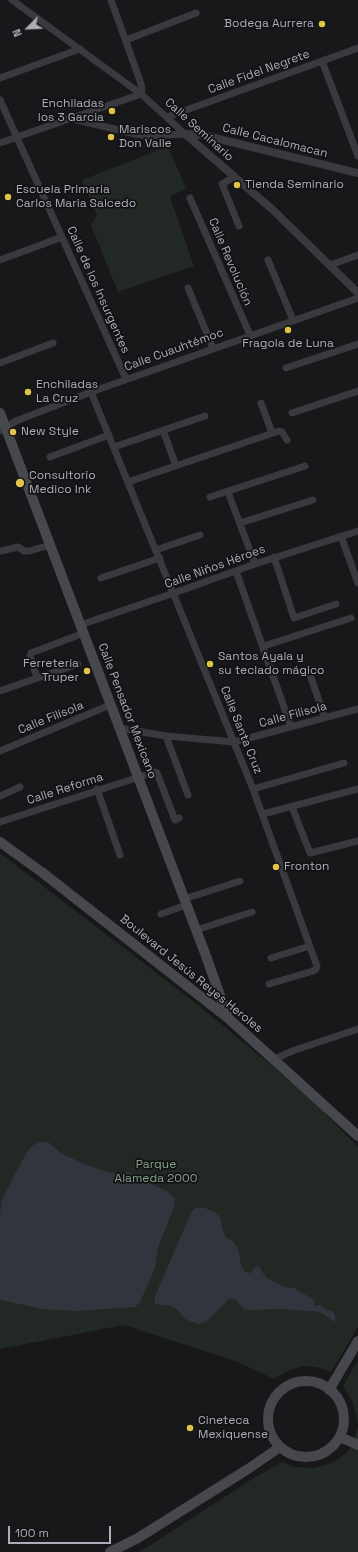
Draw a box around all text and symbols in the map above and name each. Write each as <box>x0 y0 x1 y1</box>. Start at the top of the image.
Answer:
north arrow <box>8 8 48 48</box>
place label: Bodega Aurrera <box>224 17 314 31</box>
marker: Bodega Aurrera <box>317 19 327 29</box>
text: N <box>9 27 25 39</box>
street label: Calle Fidel Negrete <box>206 47 312 97</box>
street label: Calle Seminario <box>162 95 236 165</box>
place label: Enchiladas los 3 Garcia <box>38 97 104 125</box>
marker: Enchiladas los 3 Garcia <box>107 106 117 116</box>
street label: Calle Cacalomacan <box>221 121 329 161</box>
place label: Mariscos Don Valle <box>119 123 172 151</box>
marker: Mariscos Don Valle <box>106 132 116 142</box>
place label: Tienda Seminario <box>245 178 344 192</box>
marker: Tienda Seminario <box>232 180 242 190</box>
place label: Escuela Primaria Carlos Maria Salcedo <box>16 183 136 211</box>
marker: Escuela Primaria Carlos Maria Salcedo <box>3 192 13 202</box>
street label: Calle Revolución <box>205 216 255 308</box>
street label: Calle de los Insurgentes <box>63 224 133 356</box>
street label: Calle Cuauhtémoc <box>123 325 225 375</box>
marker: Fragola de Luna <box>283 325 293 335</box>
place label: Fragola de Luna <box>242 337 334 351</box>
place label: Enchiladas La Cruz <box>36 378 98 406</box>
marker: Enchiladas La Cruz <box>23 387 33 397</box>
place label: New Style <box>21 425 79 439</box>
marker: New Style <box>8 427 18 437</box>
place label: Consultorio Medico Ink <box>29 469 96 497</box>
marker: Consultorio Medico Ink <box>14 477 26 489</box>
street label: Calle Niños Héroes <box>163 542 267 592</box>
street label: Calle Pensador Mexicano <box>94 641 160 781</box>
place label: Santos Ayala y su teclado mágico <box>218 650 325 678</box>
place label: Ferreteria Truper <box>23 657 79 685</box>
marker: Santos Ayala y su teclado mágico <box>205 659 215 669</box>
marker: Ferreteria Truper <box>82 666 92 676</box>
street label: Calle Santa Cruz <box>217 684 265 776</box>
street label: Calle Filísola <box>16 698 86 738</box>
street label: Calle Filisola <box>258 699 328 731</box>
street label: Calle Reforma <box>25 770 105 808</box>
place label: Fronton <box>284 860 329 874</box>
marker: Fronton <box>271 862 281 872</box>
street label: Boulevard Jesús Reyes Heroles <box>117 912 265 1036</box>
park label: Parque Alameda 2000 <box>115 1158 197 1186</box>
place label: Cineteca Mexiquense <box>198 1414 268 1442</box>
marker: Cineteca Mexiquense <box>185 1423 195 1433</box>
scale bar <box>10 1518 113 1544</box>
text: 100 m <box>15 1525 49 1541</box>

